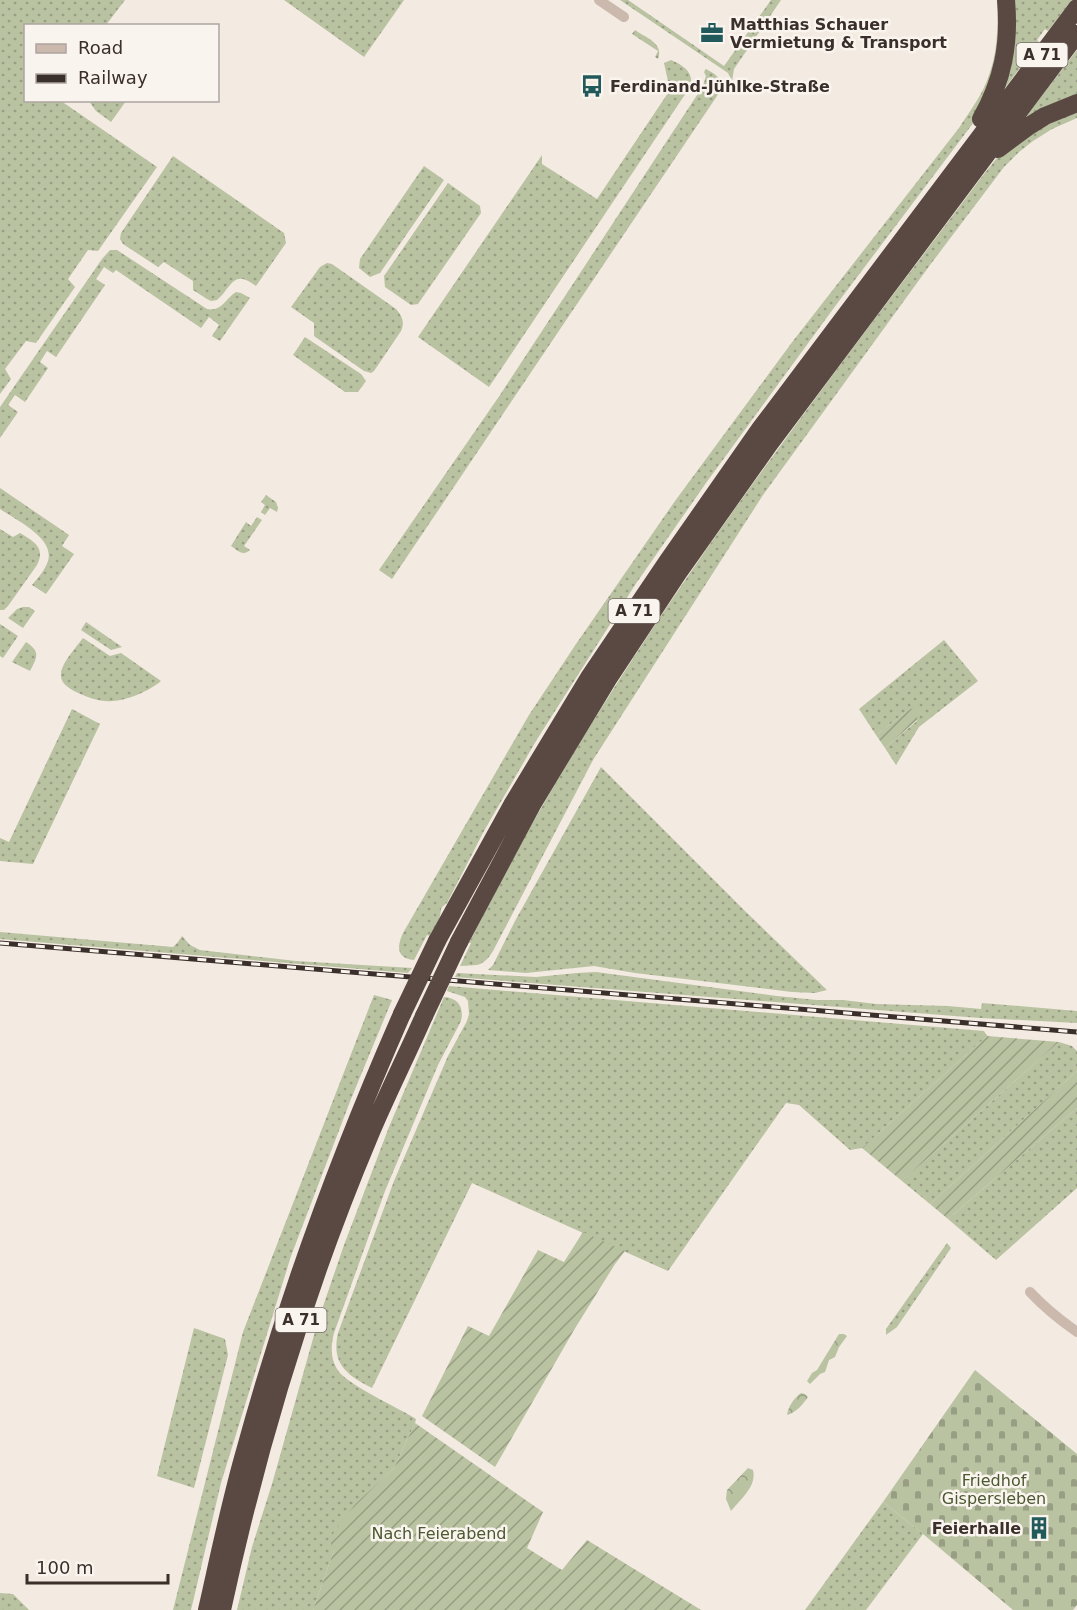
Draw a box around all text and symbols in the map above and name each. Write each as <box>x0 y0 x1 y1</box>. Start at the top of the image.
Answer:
place label: Matthias Schauer Vermietung & Transport <box>730 15 947 52</box>
office icon: Matthias Schauer Vermietung & Transport <box>699 20 725 46</box>
legend <box>24 24 219 102</box>
text: Road <box>78 37 123 58</box>
road number: A 71 <box>1016 43 1068 67</box>
text: Railway <box>78 67 148 88</box>
bus stop icon: Ferdinand-Jühlke-Straße <box>579 73 605 99</box>
place label: Ferdinand-Jühlke-Straße <box>610 77 830 96</box>
road number: A 71 <box>608 599 660 623</box>
road number: A 71 <box>276 1308 326 1332</box>
park label: Friedhof Gispersleben <box>942 1471 1046 1508</box>
building icon: Feierhalle <box>1026 1515 1052 1541</box>
place label: Feierhalle <box>932 1519 1021 1538</box>
park label: Nach Feierabend <box>372 1524 506 1543</box>
scale bar <box>27 1547 168 1585</box>
text: 100 m <box>36 1557 94 1578</box>

